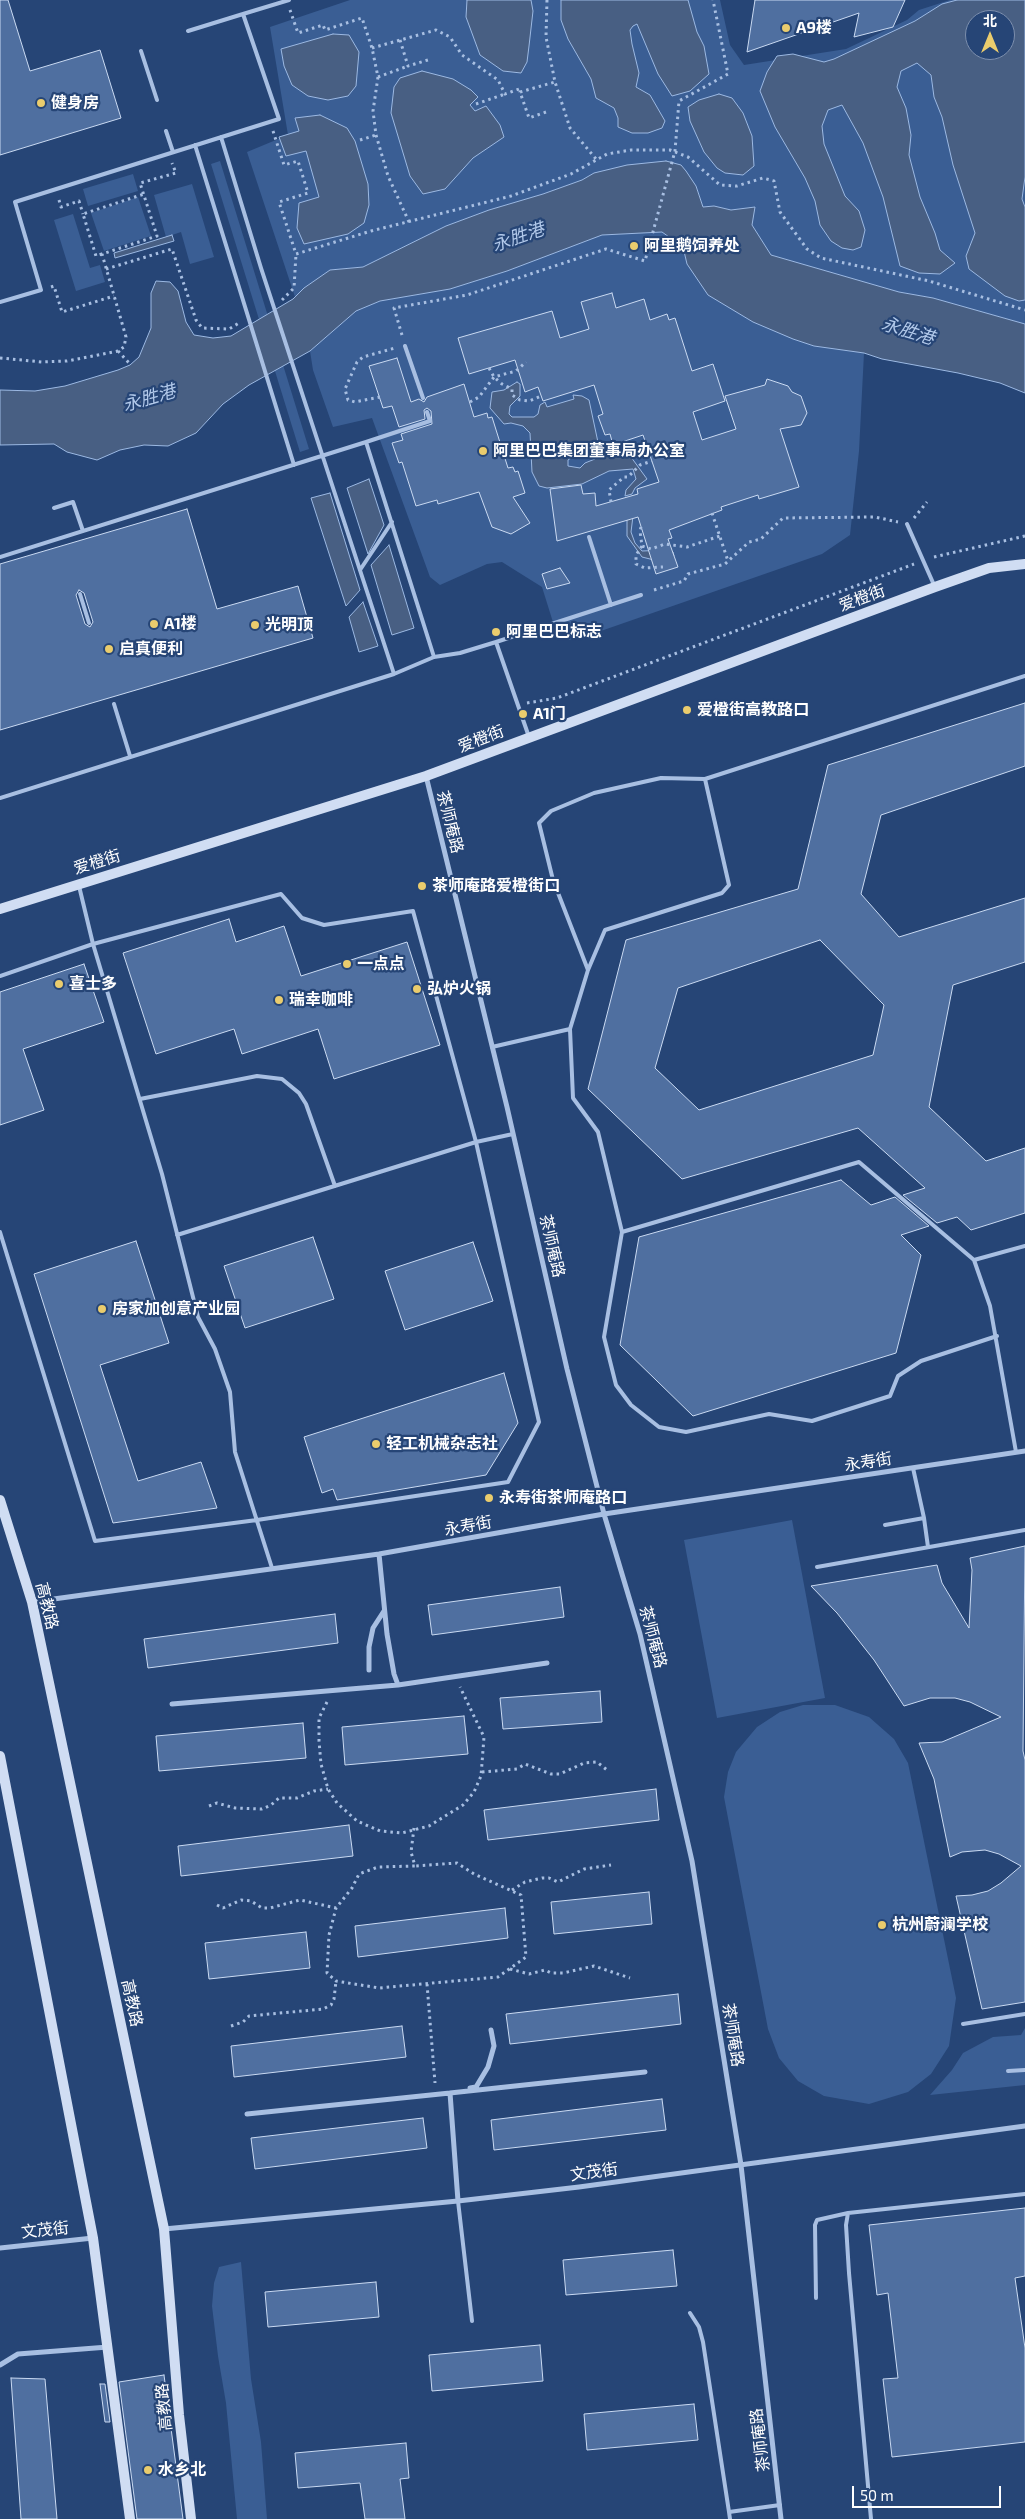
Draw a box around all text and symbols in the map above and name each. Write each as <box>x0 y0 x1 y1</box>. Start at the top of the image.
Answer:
north arrow <box>965 10 1015 60</box>
text: 北 <box>983 12 997 29</box>
place label: A9楼 <box>796 18 832 38</box>
marker: A9楼 <box>780 22 792 34</box>
place label: 健身房 <box>51 93 99 113</box>
marker: 健身房 <box>35 97 47 109</box>
water label: 永胜港 <box>489 218 547 256</box>
place label: 阿里鹅饲养处 <box>644 236 740 256</box>
marker: 阿里鹅饲养处 <box>628 240 640 252</box>
water label: 永胜港 <box>879 313 937 349</box>
water label: 永胜港 <box>120 380 178 416</box>
place label: 阿里巴巴集团董事局办公室 <box>493 441 685 461</box>
marker: 阿里巴巴集团董事局办公室 <box>477 445 489 457</box>
street label: 爱橙街 <box>836 581 888 615</box>
place label: A1楼 <box>164 614 197 634</box>
place label: 光明顶 <box>265 615 313 635</box>
marker: A1楼 <box>148 618 160 630</box>
marker: 光明顶 <box>249 619 261 631</box>
place label: 阿里巴巴标志 <box>506 622 602 642</box>
marker: 阿里巴巴标志 <box>490 626 502 638</box>
place label: 启真便利 <box>119 639 183 659</box>
marker: 启真便利 <box>103 643 115 655</box>
place label: 爱橙街高教路口 <box>697 700 809 720</box>
place label: A1门 <box>533 704 566 724</box>
marker: 爱橙街高教路口 <box>681 704 693 716</box>
marker: A1门 <box>517 708 529 720</box>
street label: 爱橙街 <box>455 721 507 757</box>
street label: 茶师庵路 <box>433 789 467 855</box>
street label: 爱橙街 <box>71 846 123 878</box>
place label: 茶师庵路爱橙街口 <box>432 876 560 896</box>
marker: 茶师庵路爱橙街口 <box>416 880 428 892</box>
place label: 一点点 <box>357 954 405 974</box>
marker: 一点点 <box>341 958 353 970</box>
place label: 喜士多 <box>69 974 117 994</box>
marker: 喜士多 <box>53 978 65 990</box>
place label: 弘炉火锅 <box>427 979 491 999</box>
marker: 弘炉火锅 <box>411 983 423 995</box>
place label: 瑞幸咖啡 <box>289 990 353 1010</box>
marker: 瑞幸咖啡 <box>273 994 285 1006</box>
street label: 茶师庵路 <box>535 1213 569 1279</box>
place label: 房家加创意产业园 <box>112 1299 240 1319</box>
marker: 房家加创意产业园 <box>96 1303 108 1315</box>
place label: 轻工机械杂志社 <box>386 1434 498 1454</box>
marker: 轻工机械杂志社 <box>370 1438 382 1450</box>
street label: 永寿街 <box>843 1449 893 1475</box>
place label: 永寿街茶师庵路口 <box>499 1488 627 1508</box>
marker: 永寿街茶师庵路口 <box>483 1492 495 1504</box>
street label: 永寿街 <box>443 1512 493 1540</box>
street label: 高教路 <box>32 1580 62 1632</box>
street label: 茶师庵路 <box>635 1604 671 1670</box>
place label: 杭州蔚澜学校 <box>892 1915 988 1935</box>
marker: 杭州蔚澜学校 <box>876 1919 888 1931</box>
street label: 高教路 <box>118 1978 146 2028</box>
street label: 茶师庵路 <box>719 2002 747 2068</box>
street label: 文茂街 <box>569 2159 619 2185</box>
street label: 文茂街 <box>20 2218 70 2242</box>
street label: 高教路 <box>152 2382 176 2432</box>
street label: 茶师庵路 <box>747 2407 773 2473</box>
place label: 水乡北 <box>158 2460 206 2480</box>
marker: 水乡北 <box>142 2464 154 2476</box>
scale bar <box>855 2476 1004 2508</box>
text: 50 m <box>860 2486 894 2504</box>

